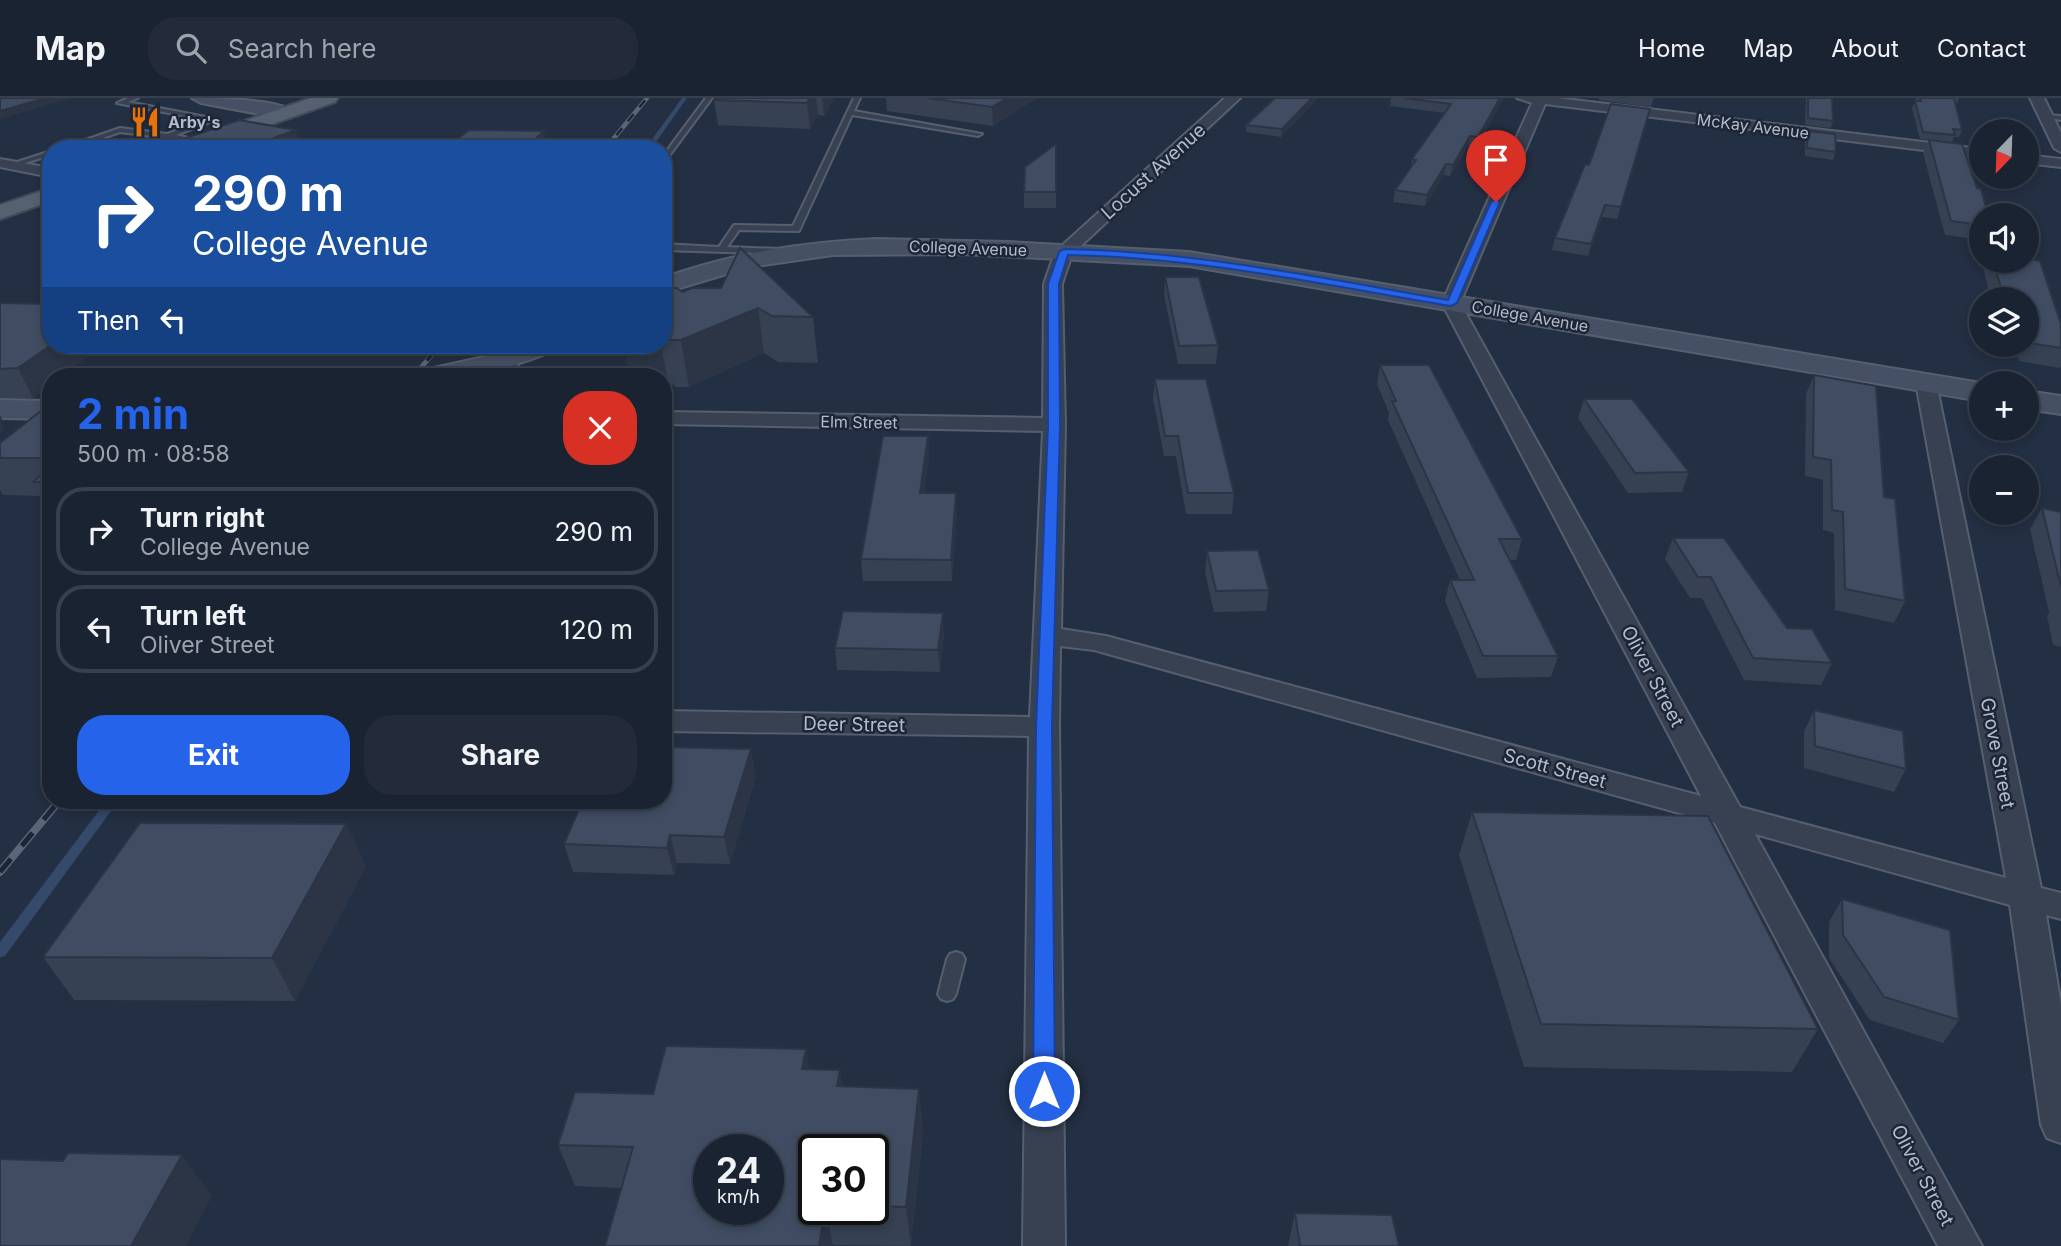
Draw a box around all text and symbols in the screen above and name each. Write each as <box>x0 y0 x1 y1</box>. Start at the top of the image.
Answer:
search box <box>148 17 638 80</box>
text: Map <box>35 28 106 68</box>
icon: search <box>172 29 210 67</box>
text: Search here <box>228 33 376 64</box>
text: Home <box>1638 34 1705 63</box>
text: Map <box>1743 34 1793 63</box>
text: About <box>1831 34 1899 63</box>
text: Contact <box>1937 34 2026 63</box>
restaurant icon: Arby's <box>128 105 162 139</box>
street label: McKay Avenue <box>1696 109 1810 143</box>
place label: Arby's <box>168 112 220 132</box>
street label: Locust Avenue <box>1096 118 1210 224</box>
north arrow <box>1969 119 2039 189</box>
map controls <box>1969 119 2039 525</box>
pin <box>1466 130 1526 202</box>
icon: arrive <box>1477 141 1515 179</box>
text: 290 m <box>192 164 344 223</box>
icon: right <box>77 168 168 259</box>
button: sound <box>1969 203 2039 273</box>
text: College Avenue <box>192 224 428 263</box>
street label: College Avenue <box>909 236 1027 260</box>
button: layers <box>1969 287 2039 357</box>
street label: College Avenue <box>1470 296 1590 336</box>
icon: left <box>154 301 192 339</box>
text: Then <box>77 305 140 336</box>
button: + <box>1969 371 2039 441</box>
text: 2 min <box>77 388 189 439</box>
button: close <box>563 391 637 465</box>
street label: Elm Street <box>820 411 898 433</box>
text: 500 m · 08:58 <box>77 440 230 468</box>
button: − <box>1969 455 2039 525</box>
text: Turn right <box>140 502 265 533</box>
icon: right <box>81 512 119 550</box>
text: 290 m <box>555 516 633 547</box>
text: College Avenue <box>140 533 310 561</box>
text: Turn left <box>140 600 246 631</box>
icon: left <box>81 610 119 648</box>
text: 120 m <box>560 614 633 645</box>
street label: Oliver Street <box>1616 622 1689 731</box>
text: Oliver Street <box>140 631 275 659</box>
street label: Grove Street <box>1975 696 2020 810</box>
street label: Deer Street <box>803 712 905 737</box>
button: Exit <box>77 715 350 795</box>
button: Share <box>364 715 637 795</box>
street label: Scott Street <box>1501 744 1609 793</box>
position arrow <box>1007 1054 1081 1128</box>
street label: Oliver Street <box>1886 1121 1959 1230</box>
speed limit sign: 30 <box>798 1134 889 1225</box>
text: 24 <box>716 1149 761 1191</box>
text: km/h <box>717 1186 760 1207</box>

